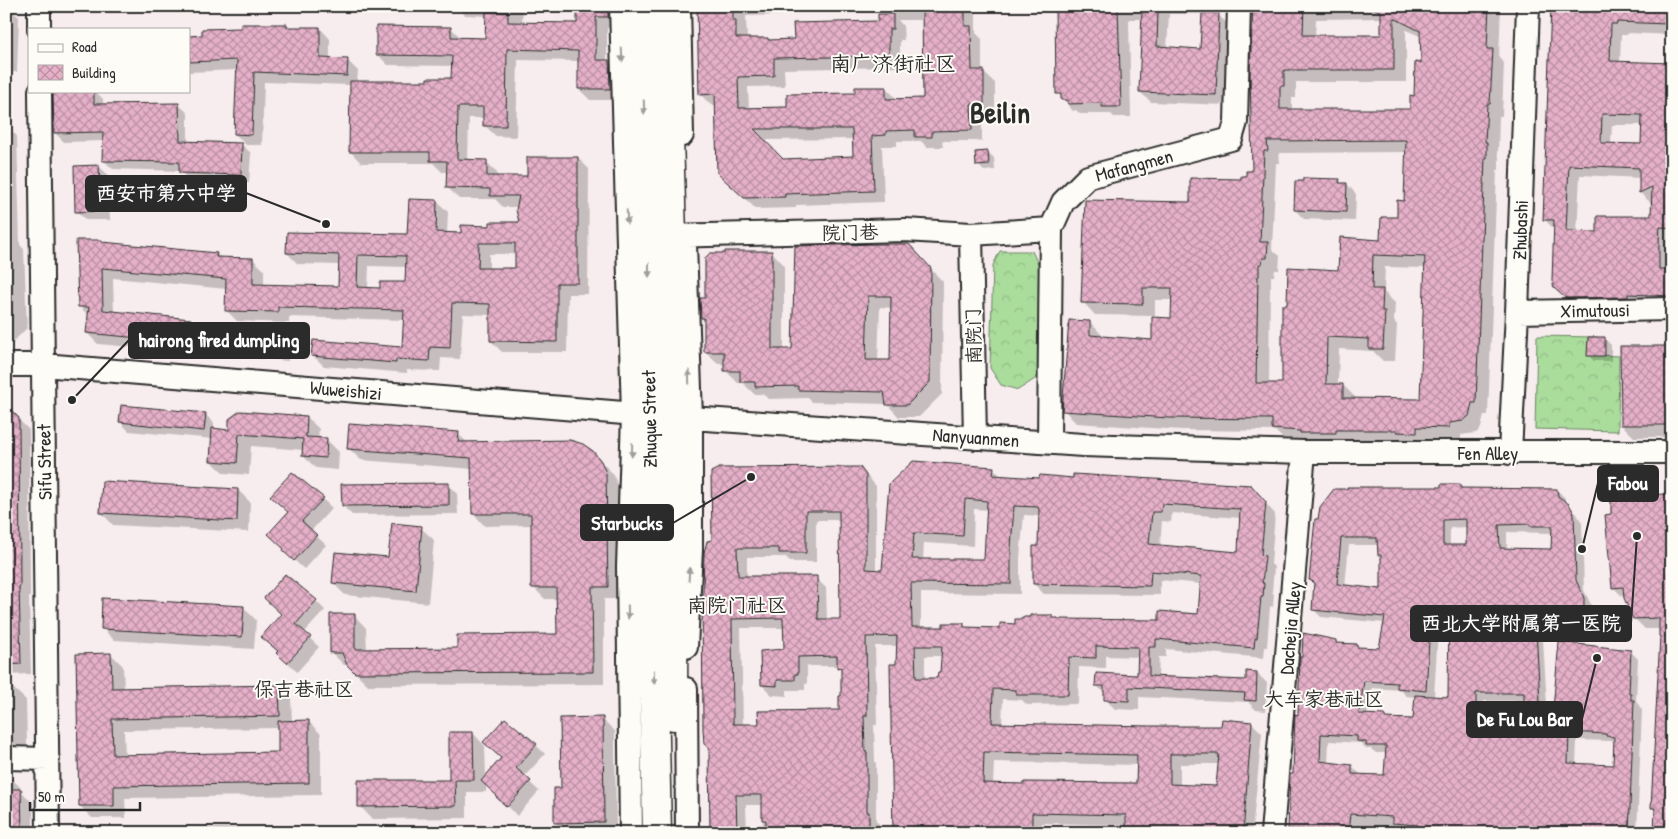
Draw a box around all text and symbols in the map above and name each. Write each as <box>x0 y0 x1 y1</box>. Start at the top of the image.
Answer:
legend <box>28 28 190 92</box>
text: Road <box>72 36 97 57</box>
one-way arrow <box>619 47 627 63</box>
district label: 南广济街社区 <box>830 49 956 78</box>
text: Building <box>72 62 116 83</box>
district label: Beilin <box>970 93 1030 132</box>
one-way arrow <box>641 100 649 116</box>
street label: Mafangmen <box>1092 142 1176 188</box>
callout: 西安市第六中学 <box>86 176 246 211</box>
text: 西安市第六中学 <box>96 179 236 206</box>
street label: Zhubashi <box>1506 200 1534 260</box>
one-way arrow <box>624 210 632 226</box>
street label: 院门巷 <box>821 219 879 245</box>
one-way arrow <box>645 262 653 278</box>
street label: Ximutousi <box>1560 296 1630 324</box>
street label: 南院门 <box>960 307 986 365</box>
callout: hairong fired dumpling <box>129 323 309 358</box>
text: hairong fired dumpling <box>139 326 299 354</box>
one-way arrow <box>685 368 693 384</box>
street label: Zhuque Street <box>635 369 663 468</box>
street label: Wuweishizi <box>309 374 383 406</box>
street label: Nanyuanmen <box>932 421 1020 453</box>
street label: Sifu Street <box>30 423 58 500</box>
street label: Fen Alley <box>1457 440 1518 466</box>
one-way arrow <box>628 442 636 458</box>
callout: Fabou <box>1598 466 1658 501</box>
text: Fabou <box>1607 469 1649 496</box>
callout: Starbucks <box>581 505 673 540</box>
text: Starbucks <box>591 509 663 536</box>
one-way arrow <box>686 566 694 582</box>
street label: Dachejia Alley <box>1273 581 1307 675</box>
district label: 南院门社区 <box>687 591 787 618</box>
one-way arrow <box>625 604 633 620</box>
callout: 西北大学附属第一医院 <box>1411 606 1631 641</box>
text: 西北大学附属第一医院 <box>1421 609 1621 636</box>
one-way arrow <box>650 670 658 686</box>
district label: 保吉巷社区 <box>254 675 354 702</box>
district label: 大车家巷社区 <box>1264 685 1384 712</box>
callout: De Fu Lou Bar <box>1467 702 1582 737</box>
text: De Fu Lou Bar <box>1477 705 1573 732</box>
scale bar <box>30 779 140 811</box>
text: 50 m <box>38 786 65 807</box>

